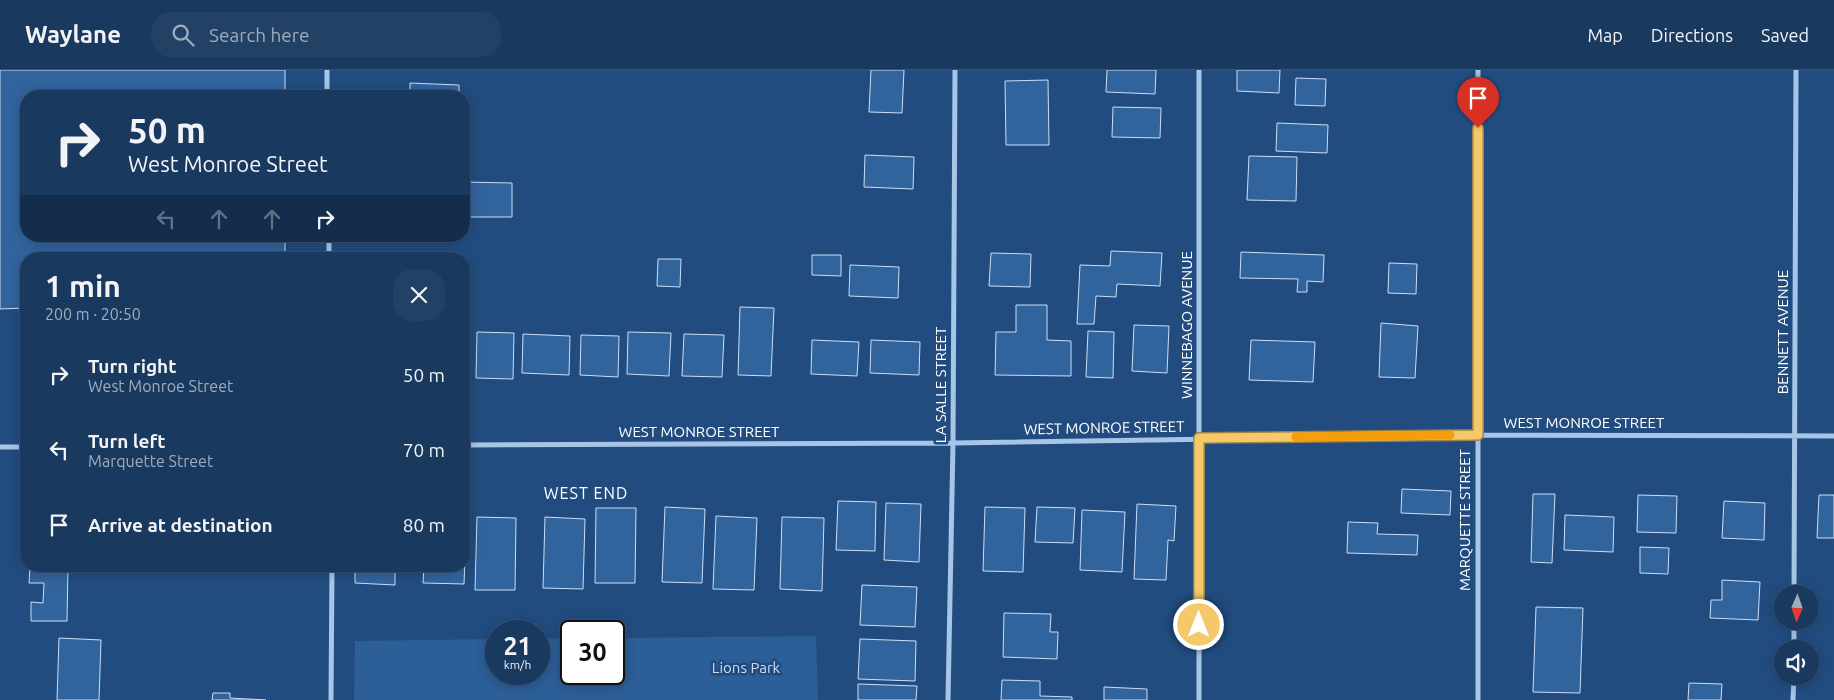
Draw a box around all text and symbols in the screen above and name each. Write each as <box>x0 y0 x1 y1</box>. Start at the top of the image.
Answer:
search box <box>151 12 501 57</box>
text: Waylane <box>25 21 121 48</box>
icon: search <box>169 21 197 49</box>
text: Search here <box>209 24 309 46</box>
text: Map <box>1587 25 1623 45</box>
text: Directions <box>1651 25 1733 45</box>
text: Saved <box>1761 25 1809 45</box>
pin <box>1457 77 1499 128</box>
icon: arrive <box>1464 84 1492 112</box>
icon: right <box>45 110 110 175</box>
text: 50 m <box>128 110 206 150</box>
text: West Monroe Street <box>128 151 328 176</box>
icon: left <box>152 205 180 233</box>
icon: ahead <box>205 205 233 233</box>
icon: ahead <box>258 205 286 233</box>
icon: right <box>311 205 339 233</box>
street label: WINNEBAGO AVENUE <box>1178 251 1195 399</box>
text: 1 min <box>45 269 121 303</box>
button: close <box>393 269 445 321</box>
street label: BENNETT AVENUE <box>1774 270 1791 394</box>
text: 200 m · 20:50 <box>45 305 141 323</box>
street label: LA SALLE STREET <box>932 326 949 443</box>
text: Turn right <box>88 355 176 377</box>
icon: right <box>45 361 73 389</box>
text: 50 m <box>403 364 445 386</box>
text: West Monroe Street <box>88 377 233 395</box>
street label: WEST MONROE STREET <box>1504 414 1665 431</box>
street label: WEST MONROE STREET <box>1023 418 1185 437</box>
street label: WEST MONROE STREET <box>619 423 780 440</box>
text: Turn left <box>88 430 166 452</box>
icon: left <box>45 436 73 464</box>
text: 70 m <box>403 439 445 461</box>
street label: MARQUETTE STREET <box>1456 448 1473 591</box>
text: Marquette Street <box>88 452 213 470</box>
district label: WEST END <box>544 484 628 502</box>
icon: arrive <box>45 511 73 539</box>
text: Arrive at destination <box>88 514 273 536</box>
text: 80 m <box>403 514 445 536</box>
north arrow <box>1774 585 1819 630</box>
map controls <box>1774 585 1819 685</box>
position arrow <box>1172 598 1224 650</box>
speed limit sign: 30 <box>560 620 625 685</box>
text: 21 <box>503 632 532 660</box>
button: sound <box>1774 640 1819 685</box>
text: km/h <box>504 658 531 671</box>
park label: Lions Park <box>712 659 781 676</box>

